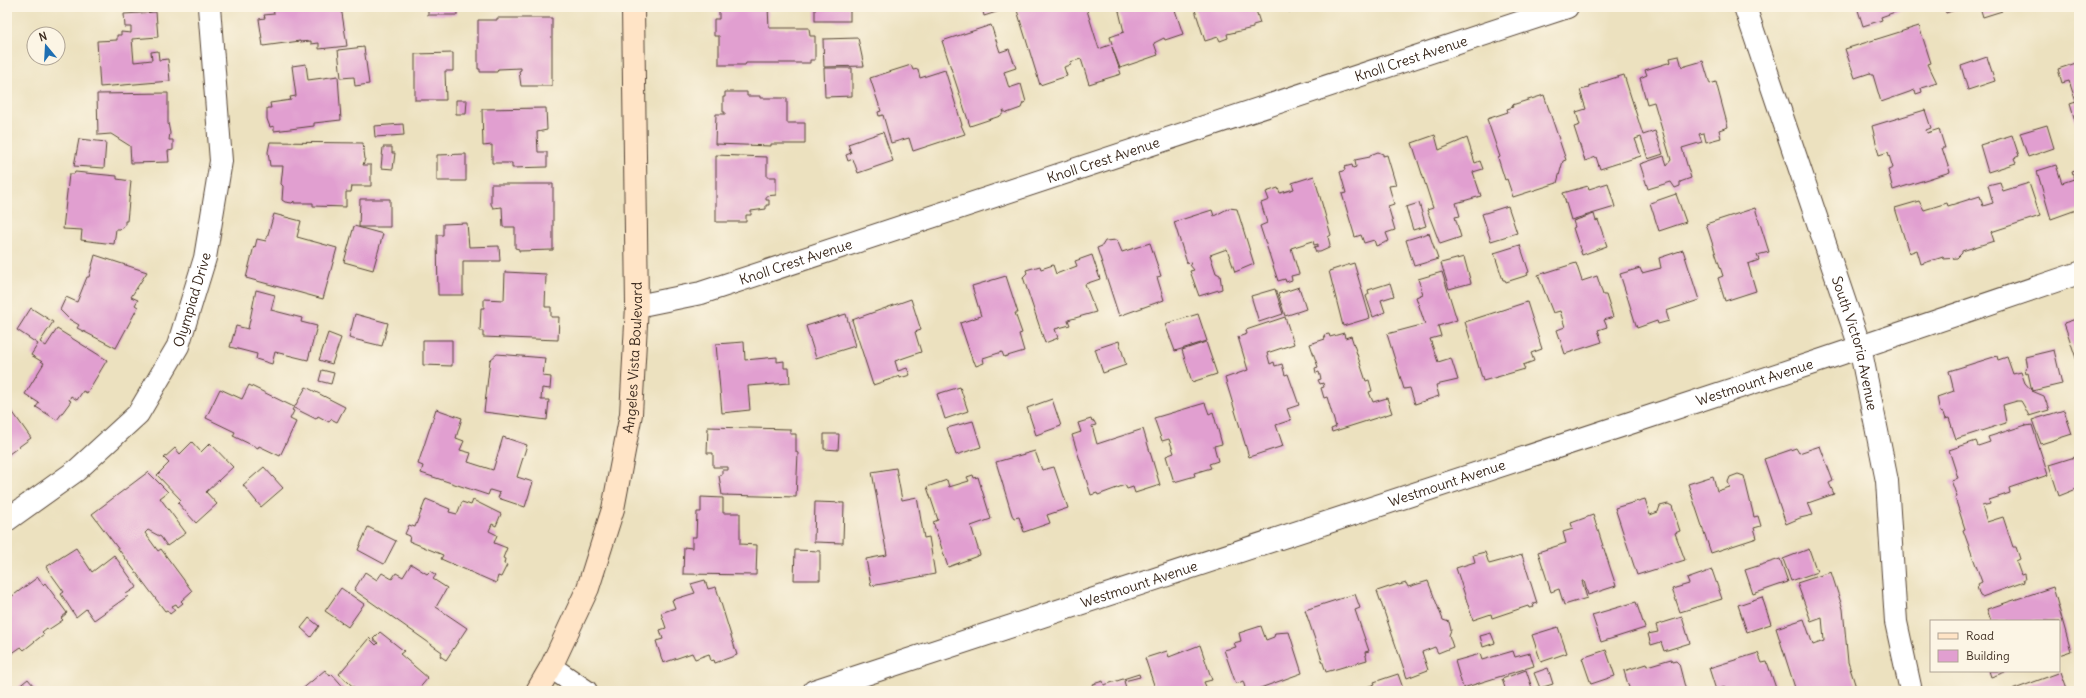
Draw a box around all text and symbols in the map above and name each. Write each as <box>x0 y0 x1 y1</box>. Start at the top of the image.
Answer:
north arrow <box>26 26 66 66</box>
text: N <box>37 29 49 44</box>
street label: Knoll Crest Avenue <box>1352 32 1470 86</box>
street label: Knoll Crest Avenue <box>1045 133 1162 187</box>
street label: Knoll Crest Avenue <box>737 235 854 289</box>
street label: Olympiad Drive <box>169 251 215 349</box>
street label: South Victoria Avenue <box>1828 274 1882 412</box>
street label: Angeles Vista Boulevard <box>619 282 646 435</box>
street label: Westmount Avenue <box>1694 355 1815 410</box>
street label: Westmount Avenue <box>1386 456 1508 511</box>
street label: Westmount Avenue <box>1078 557 1200 612</box>
legend <box>1930 620 2060 672</box>
text: Road <box>1966 628 1994 643</box>
text: Building <box>1966 648 2010 663</box>

